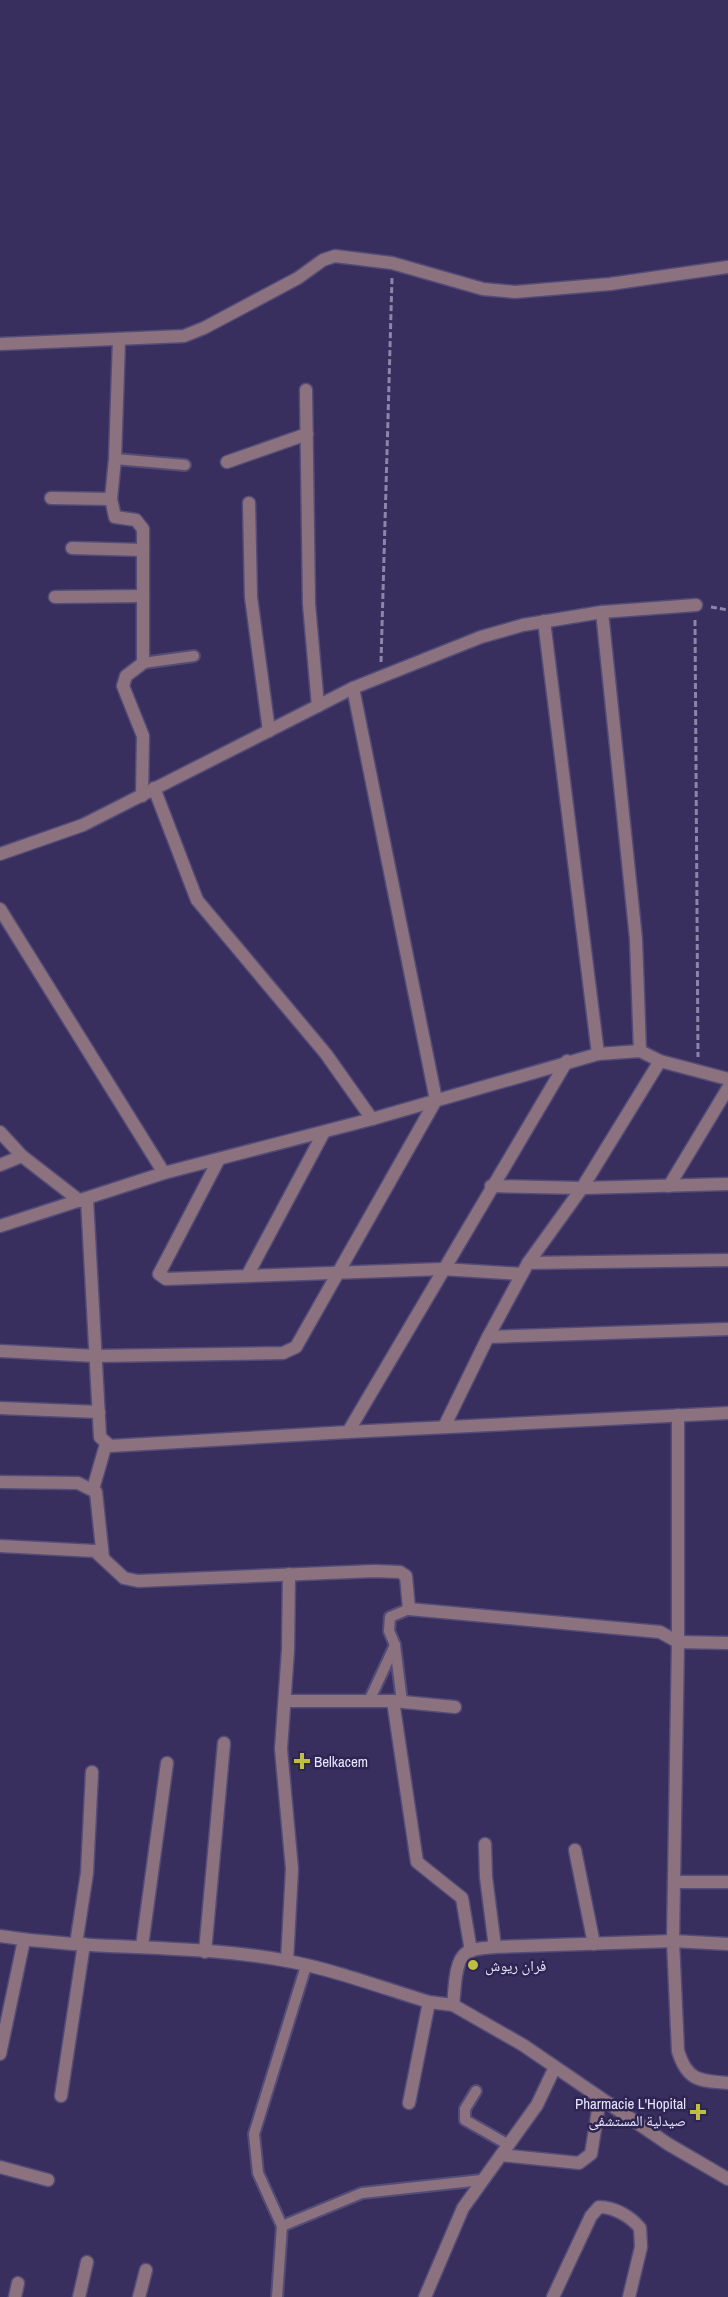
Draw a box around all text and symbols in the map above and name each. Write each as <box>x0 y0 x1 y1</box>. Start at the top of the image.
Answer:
place label: Belkacem <box>314 1751 368 1772</box>
marker: Belkacem <box>295 1754 309 1768</box>
place label: فران ريوش <box>485 1955 546 1976</box>
marker: فران ريوش <box>466 1958 480 1972</box>
place label: Pharmacie L'Hopital صيدلية المستشفى <box>575 2093 686 2131</box>
marker: Pharmacie L'Hopital صيدلية المستشفى <box>691 2105 705 2119</box>

